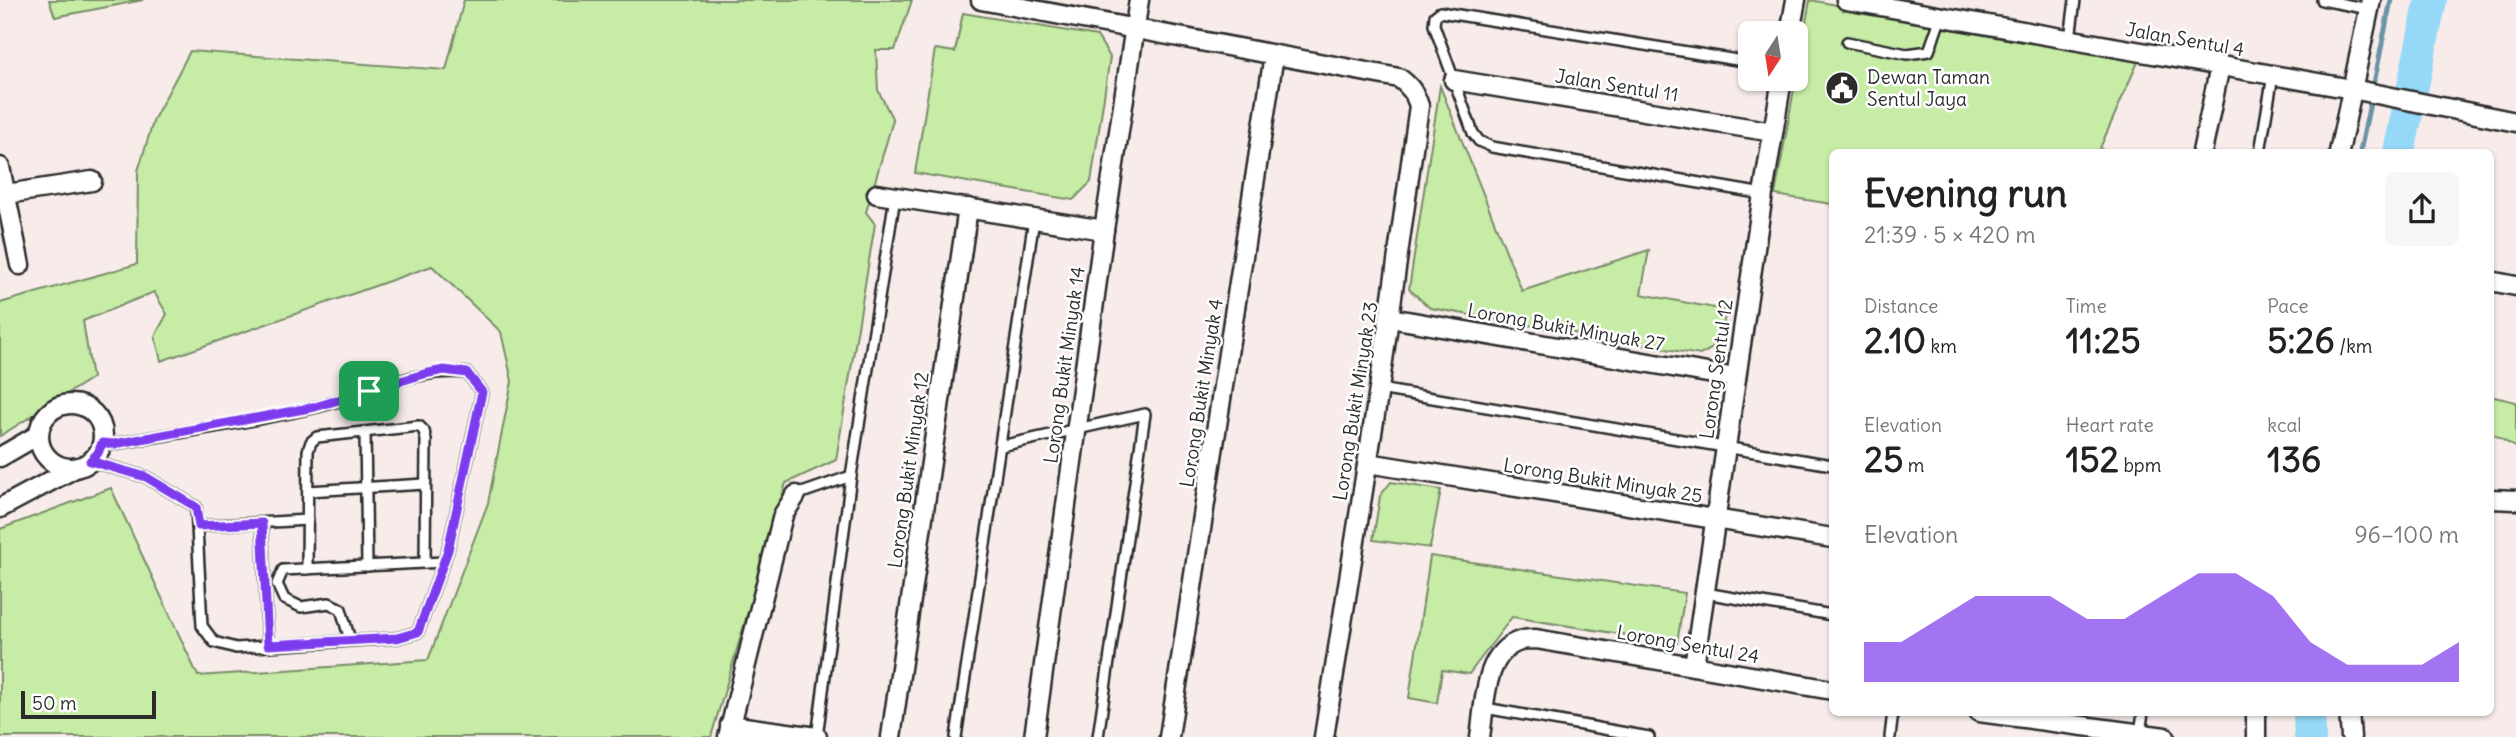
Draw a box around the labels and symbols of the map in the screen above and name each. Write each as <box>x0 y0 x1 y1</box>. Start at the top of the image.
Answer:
street label: Jalan Sentul 4 <box>2124 17 2246 61</box>
north arrow <box>1738 21 1808 91</box>
street label: Jalan Sentul 11 <box>1554 63 1680 107</box>
place label: Dewan Taman Sentul Jaya <box>1867 65 1990 111</box>
public building icon: Dewan Taman Sentul Jaya <box>1823 69 1861 107</box>
street label: Lorong Bukit Minyak 14 <box>1038 265 1090 465</box>
street label: Lorong Bukit Minyak 4 <box>1174 297 1228 489</box>
street label: Lorong Sentul 12 <box>1694 297 1738 441</box>
street label: Lorong Bukit Minyak 27 <box>1466 298 1666 356</box>
street label: Lorong Bukit Minyak 23 <box>1327 300 1383 502</box>
pin <box>339 361 399 421</box>
street label: Lorong Bukit Minyak 12 <box>882 370 934 570</box>
street label: Lorong Bukit Minyak 25 <box>1502 452 1704 508</box>
street label: Lorong Sentul 24 <box>1615 620 1761 668</box>
scale bar <box>21 688 156 720</box>

